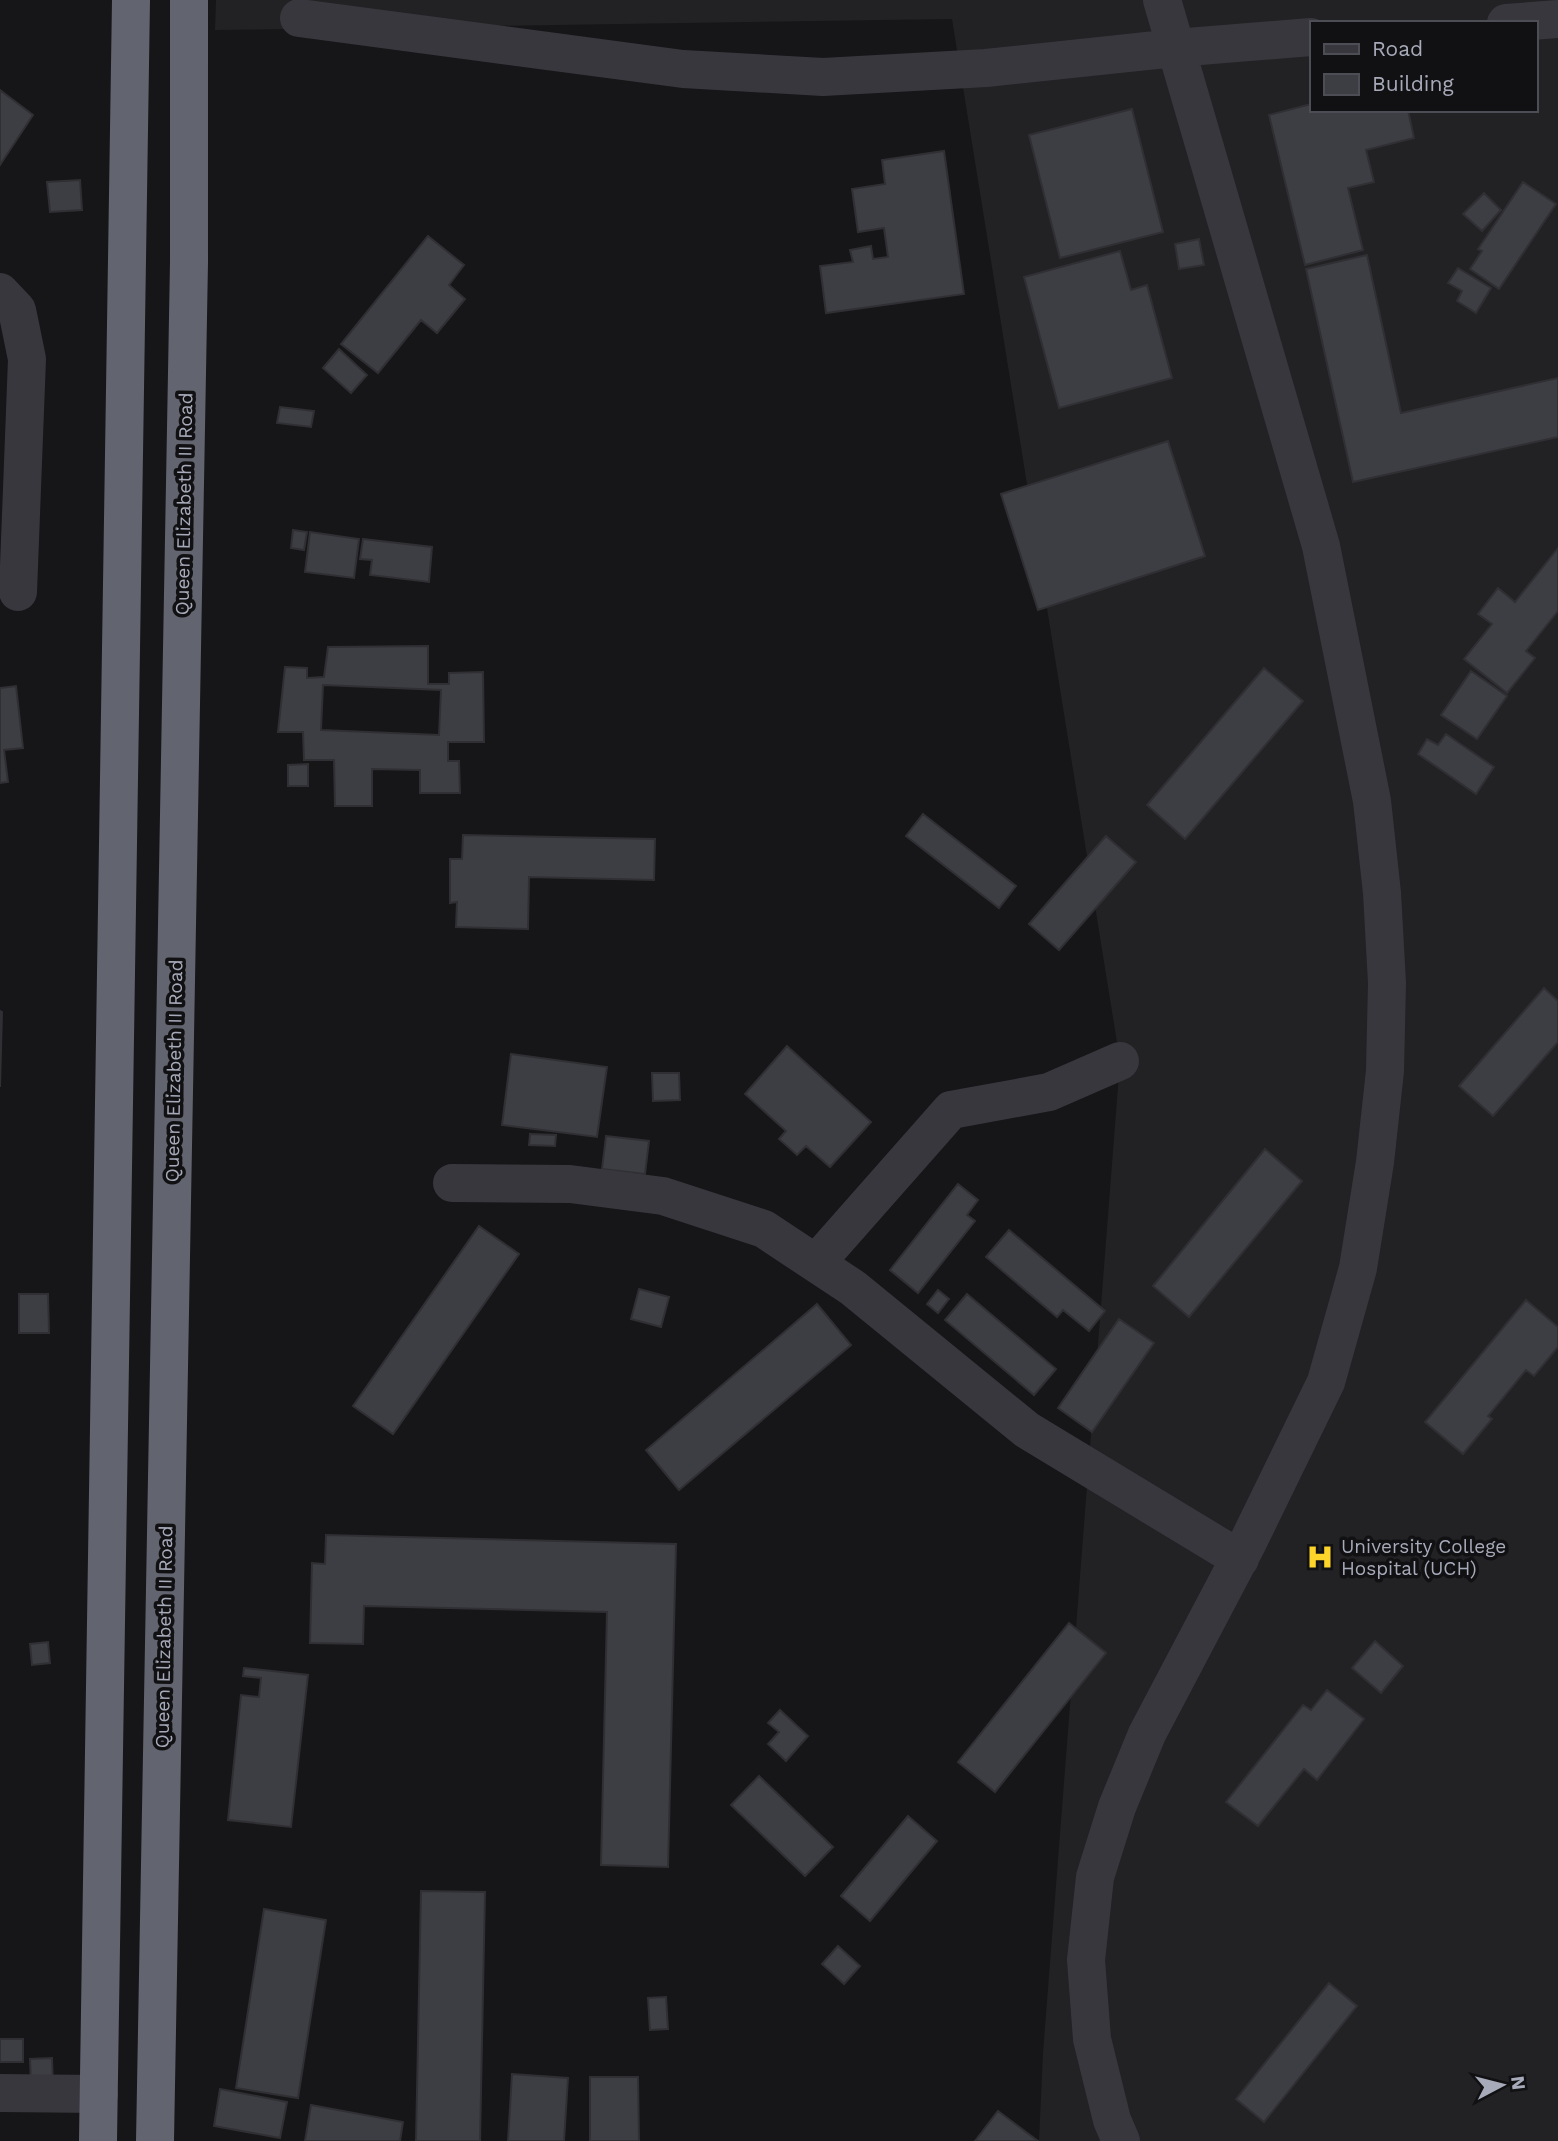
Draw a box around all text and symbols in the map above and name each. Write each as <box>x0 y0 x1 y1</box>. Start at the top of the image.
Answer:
legend <box>1310 21 1537 112</box>
text: Road <box>1372 36 1423 61</box>
text: Building <box>1372 71 1454 96</box>
street label: Queen Elizabeth II Road <box>171 392 197 616</box>
street label: Queen Elizabeth II Road <box>161 959 187 1183</box>
street label: Queen Elizabeth II Road <box>151 1525 177 1749</box>
place label: University College Hospital (UCH) <box>1341 1535 1506 1580</box>
hospital icon: University College Hospital (UCH) <box>1305 1542 1335 1572</box>
north arrow <box>1467 2050 1537 2120</box>
text: N <box>1506 2075 1531 2091</box>

